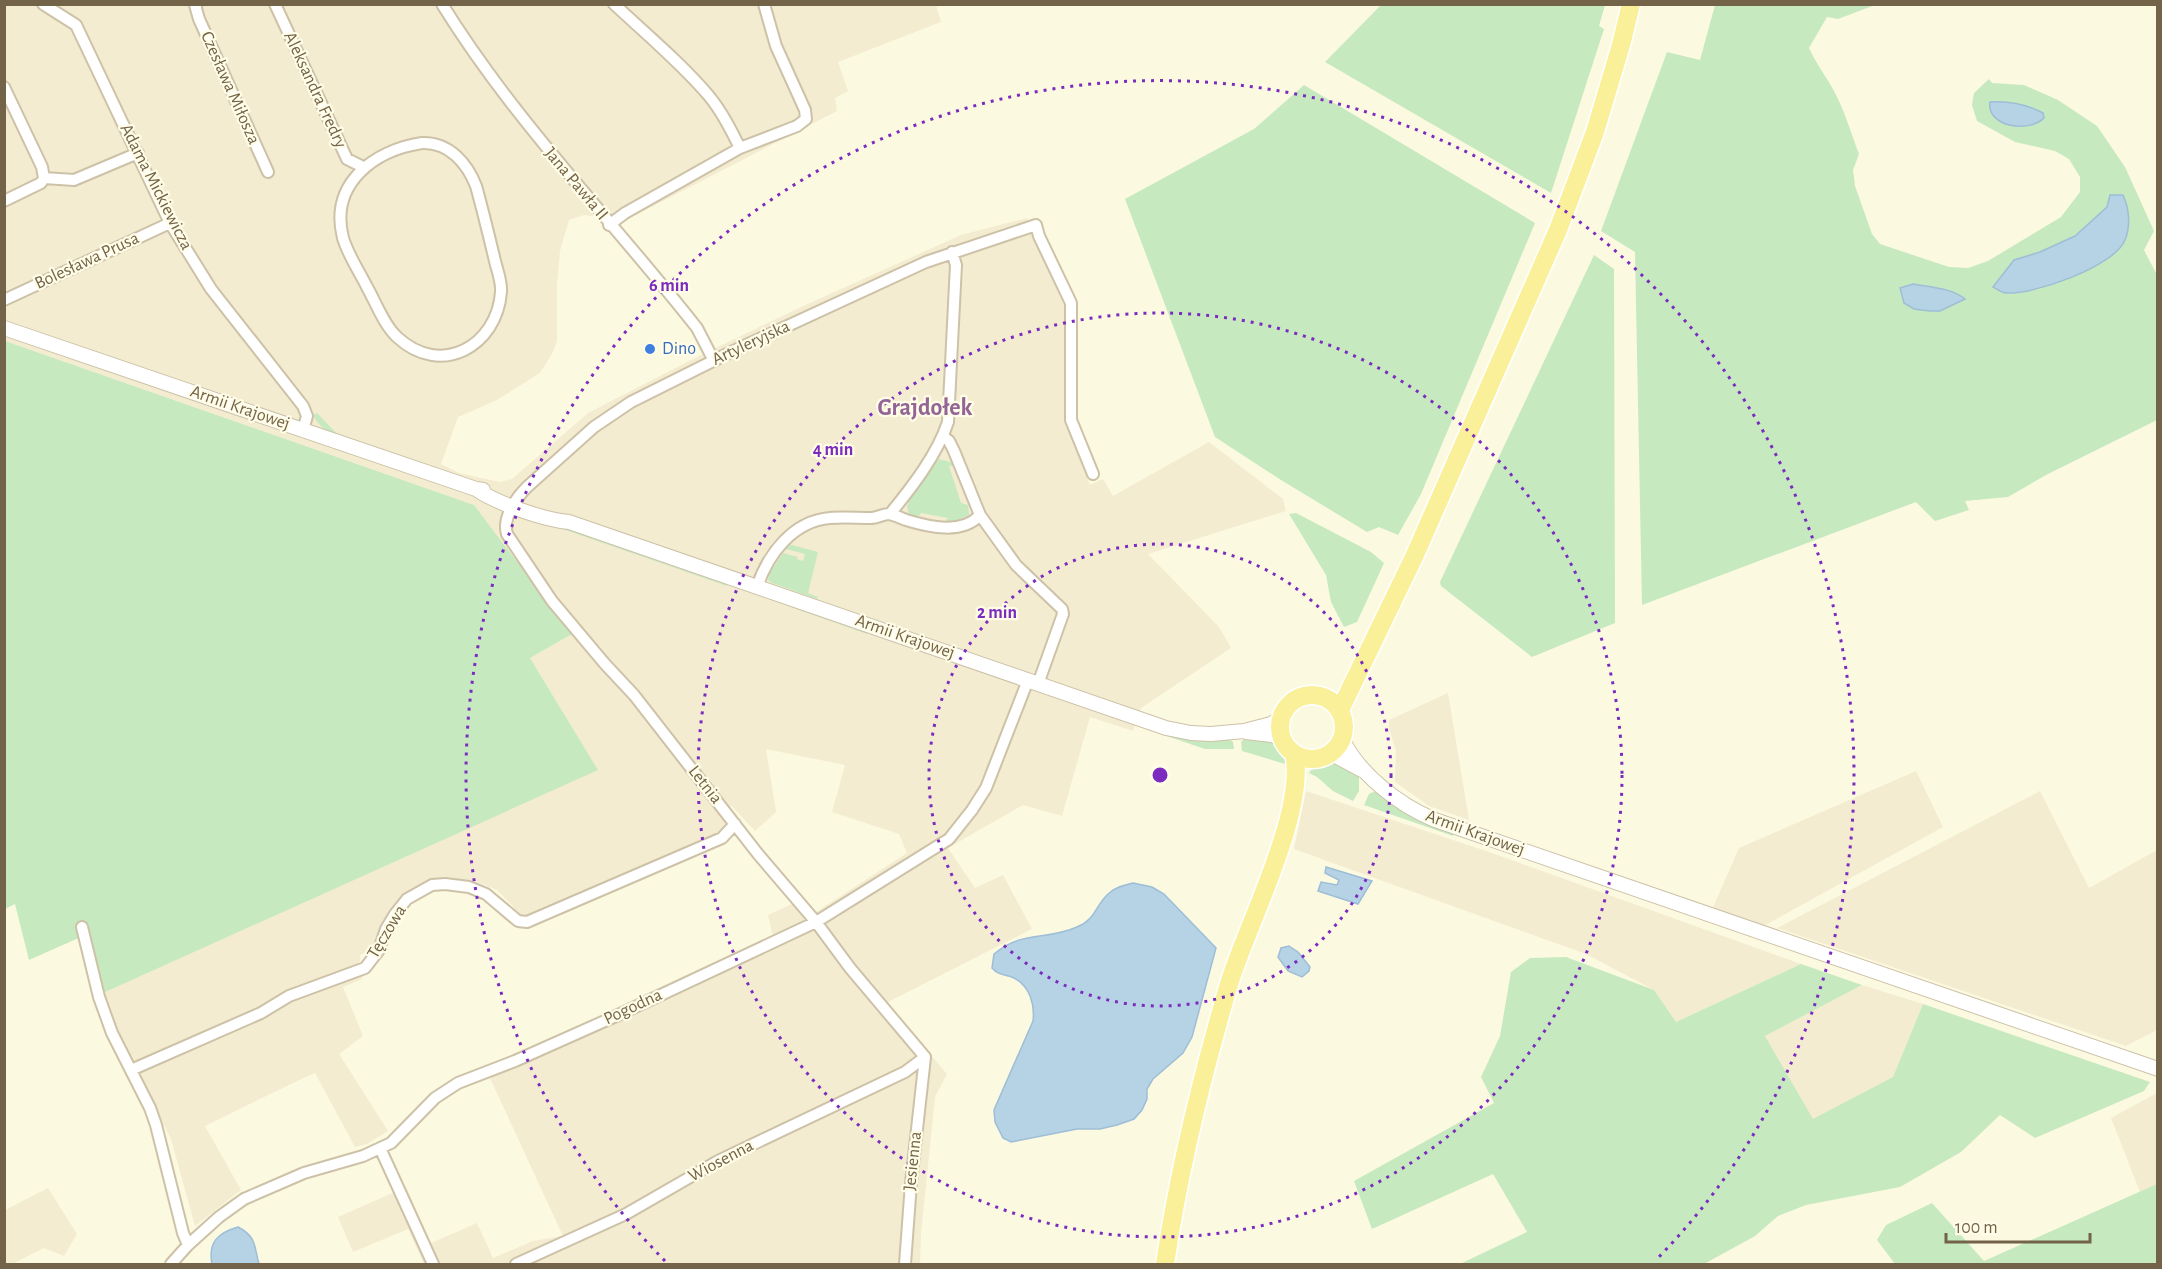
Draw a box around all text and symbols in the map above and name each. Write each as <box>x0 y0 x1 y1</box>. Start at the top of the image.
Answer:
street label: Czesława Miłosza <box>197 29 263 147</box>
street label: Aleksandra Fredry <box>280 29 350 151</box>
street label: Adama Mickiewicza <box>116 121 196 253</box>
street label: Jana Pawła II <box>541 144 611 224</box>
street label: Bolesława Prusa <box>32 229 142 293</box>
text: 6 min <box>649 277 689 295</box>
street label: Artyleryjska <box>709 317 793 369</box>
place label: Dino <box>662 340 696 358</box>
marker: Dino <box>643 342 657 356</box>
street label: Armii Krajowej <box>188 383 292 433</box>
district label: Grajdołek <box>878 396 973 420</box>
text: 4 min <box>813 441 853 459</box>
text: 2 min <box>977 604 1017 622</box>
street label: Armii Krajowej <box>853 612 957 662</box>
street label: Letnia <box>685 762 725 808</box>
centre of rings <box>1150 765 1170 785</box>
street label: Armii Krajowej <box>1423 807 1527 859</box>
street label: Tęczowa <box>364 902 410 962</box>
street label: Pogodna <box>601 986 665 1028</box>
street label: Jesienna <box>901 1130 925 1192</box>
street label: Wiosenna <box>685 1136 757 1186</box>
scale bar <box>1946 1206 2090 1244</box>
text: 100 m <box>1955 1219 1998 1237</box>

